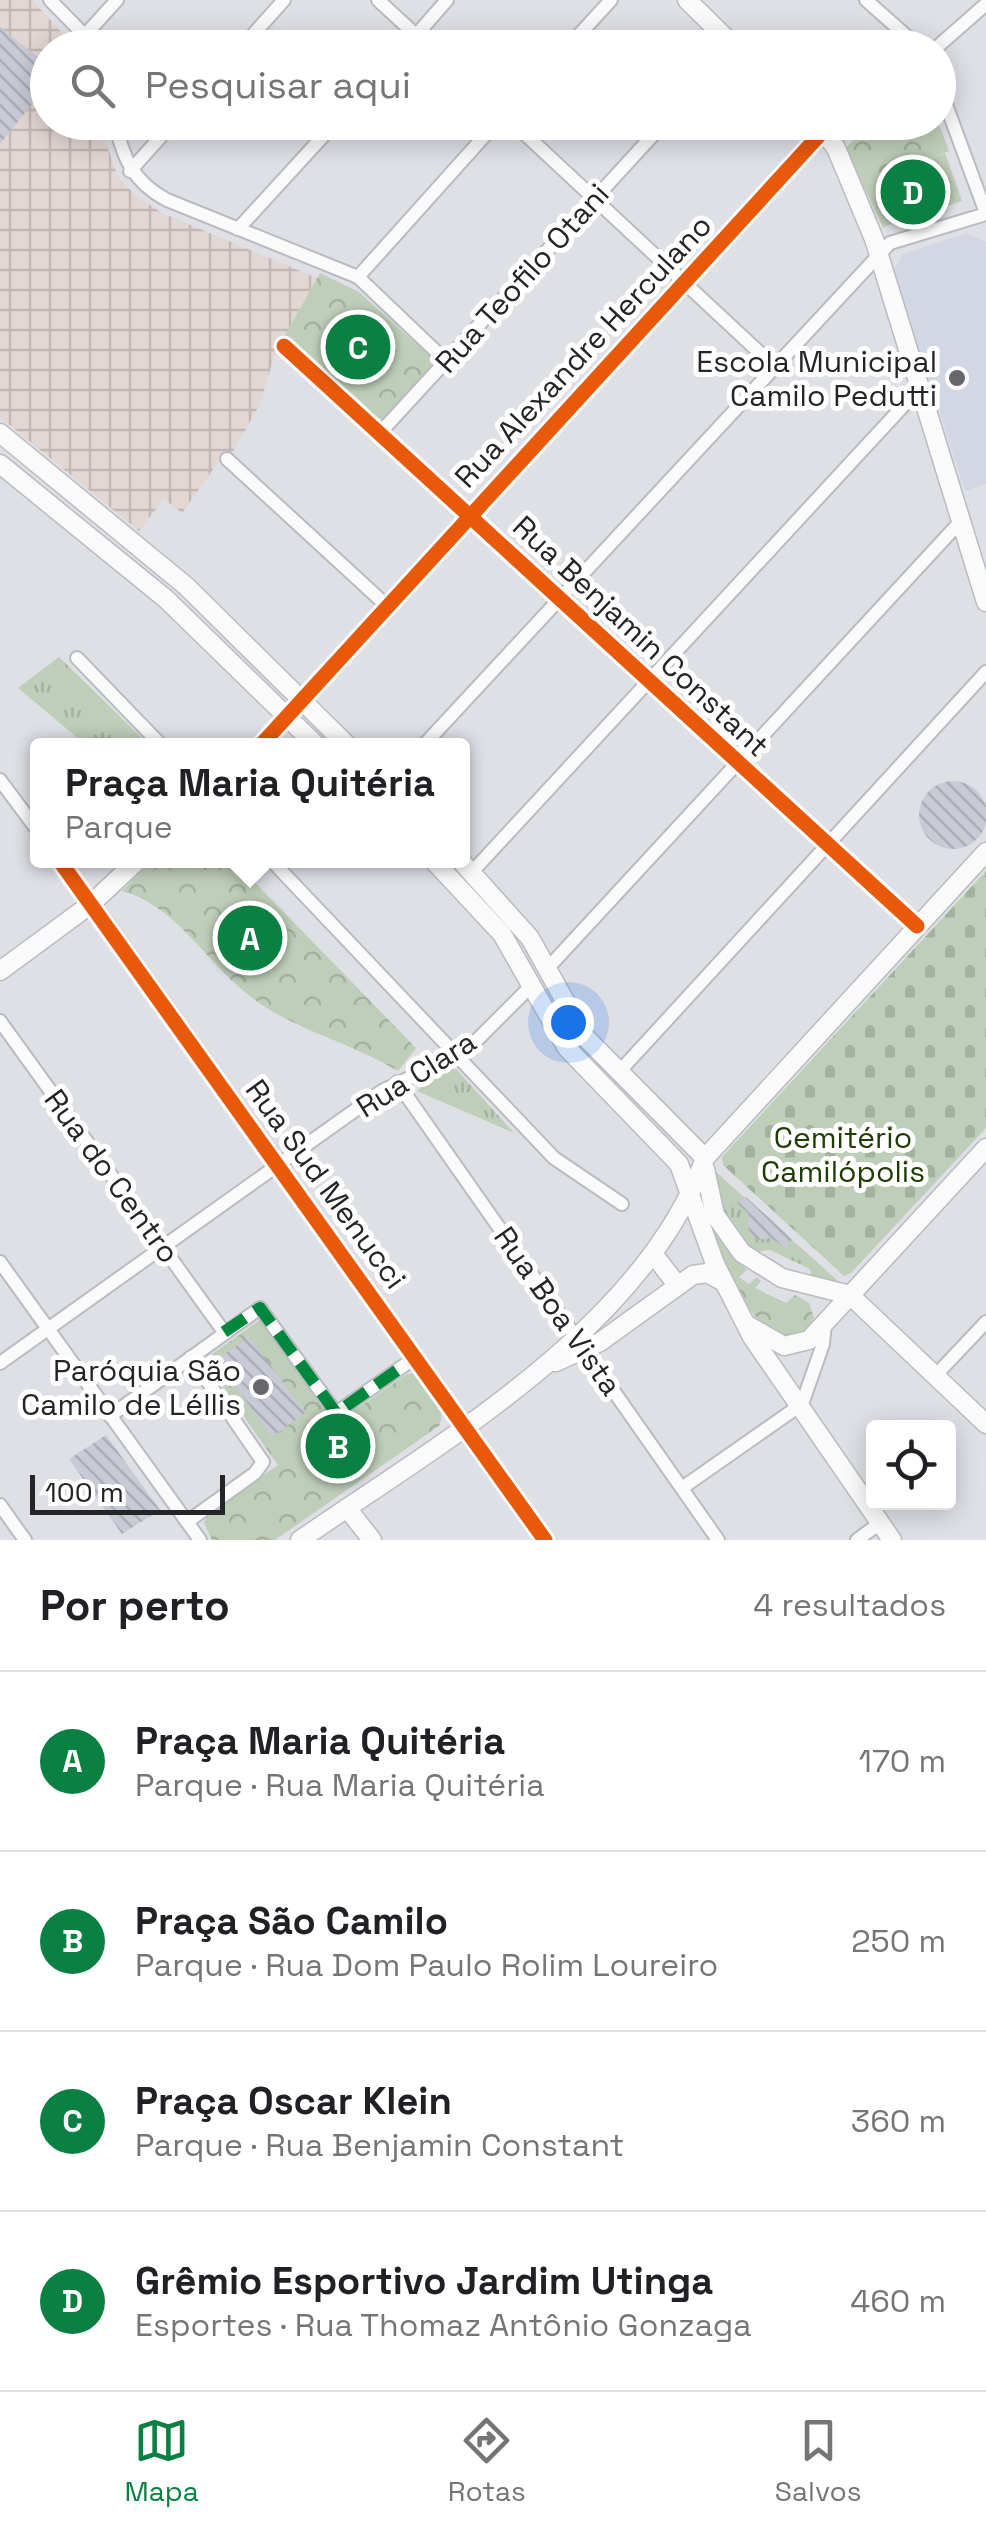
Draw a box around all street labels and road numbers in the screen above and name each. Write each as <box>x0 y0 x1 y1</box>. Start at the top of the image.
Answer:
street label: Rua Teofilo Otani <box>427 175 617 381</box>
street label: Rua Alexandre Herculano <box>446 206 720 496</box>
street label: Rua Benjamin Constant <box>505 507 777 765</box>
street label: Rua Clara <box>349 1022 483 1126</box>
street label: Rua Sud Menucci <box>237 1072 415 1296</box>
street label: Rua do Centro <box>36 1081 188 1271</box>
street label: Rua Boa Vista <box>485 1219 631 1403</box>

